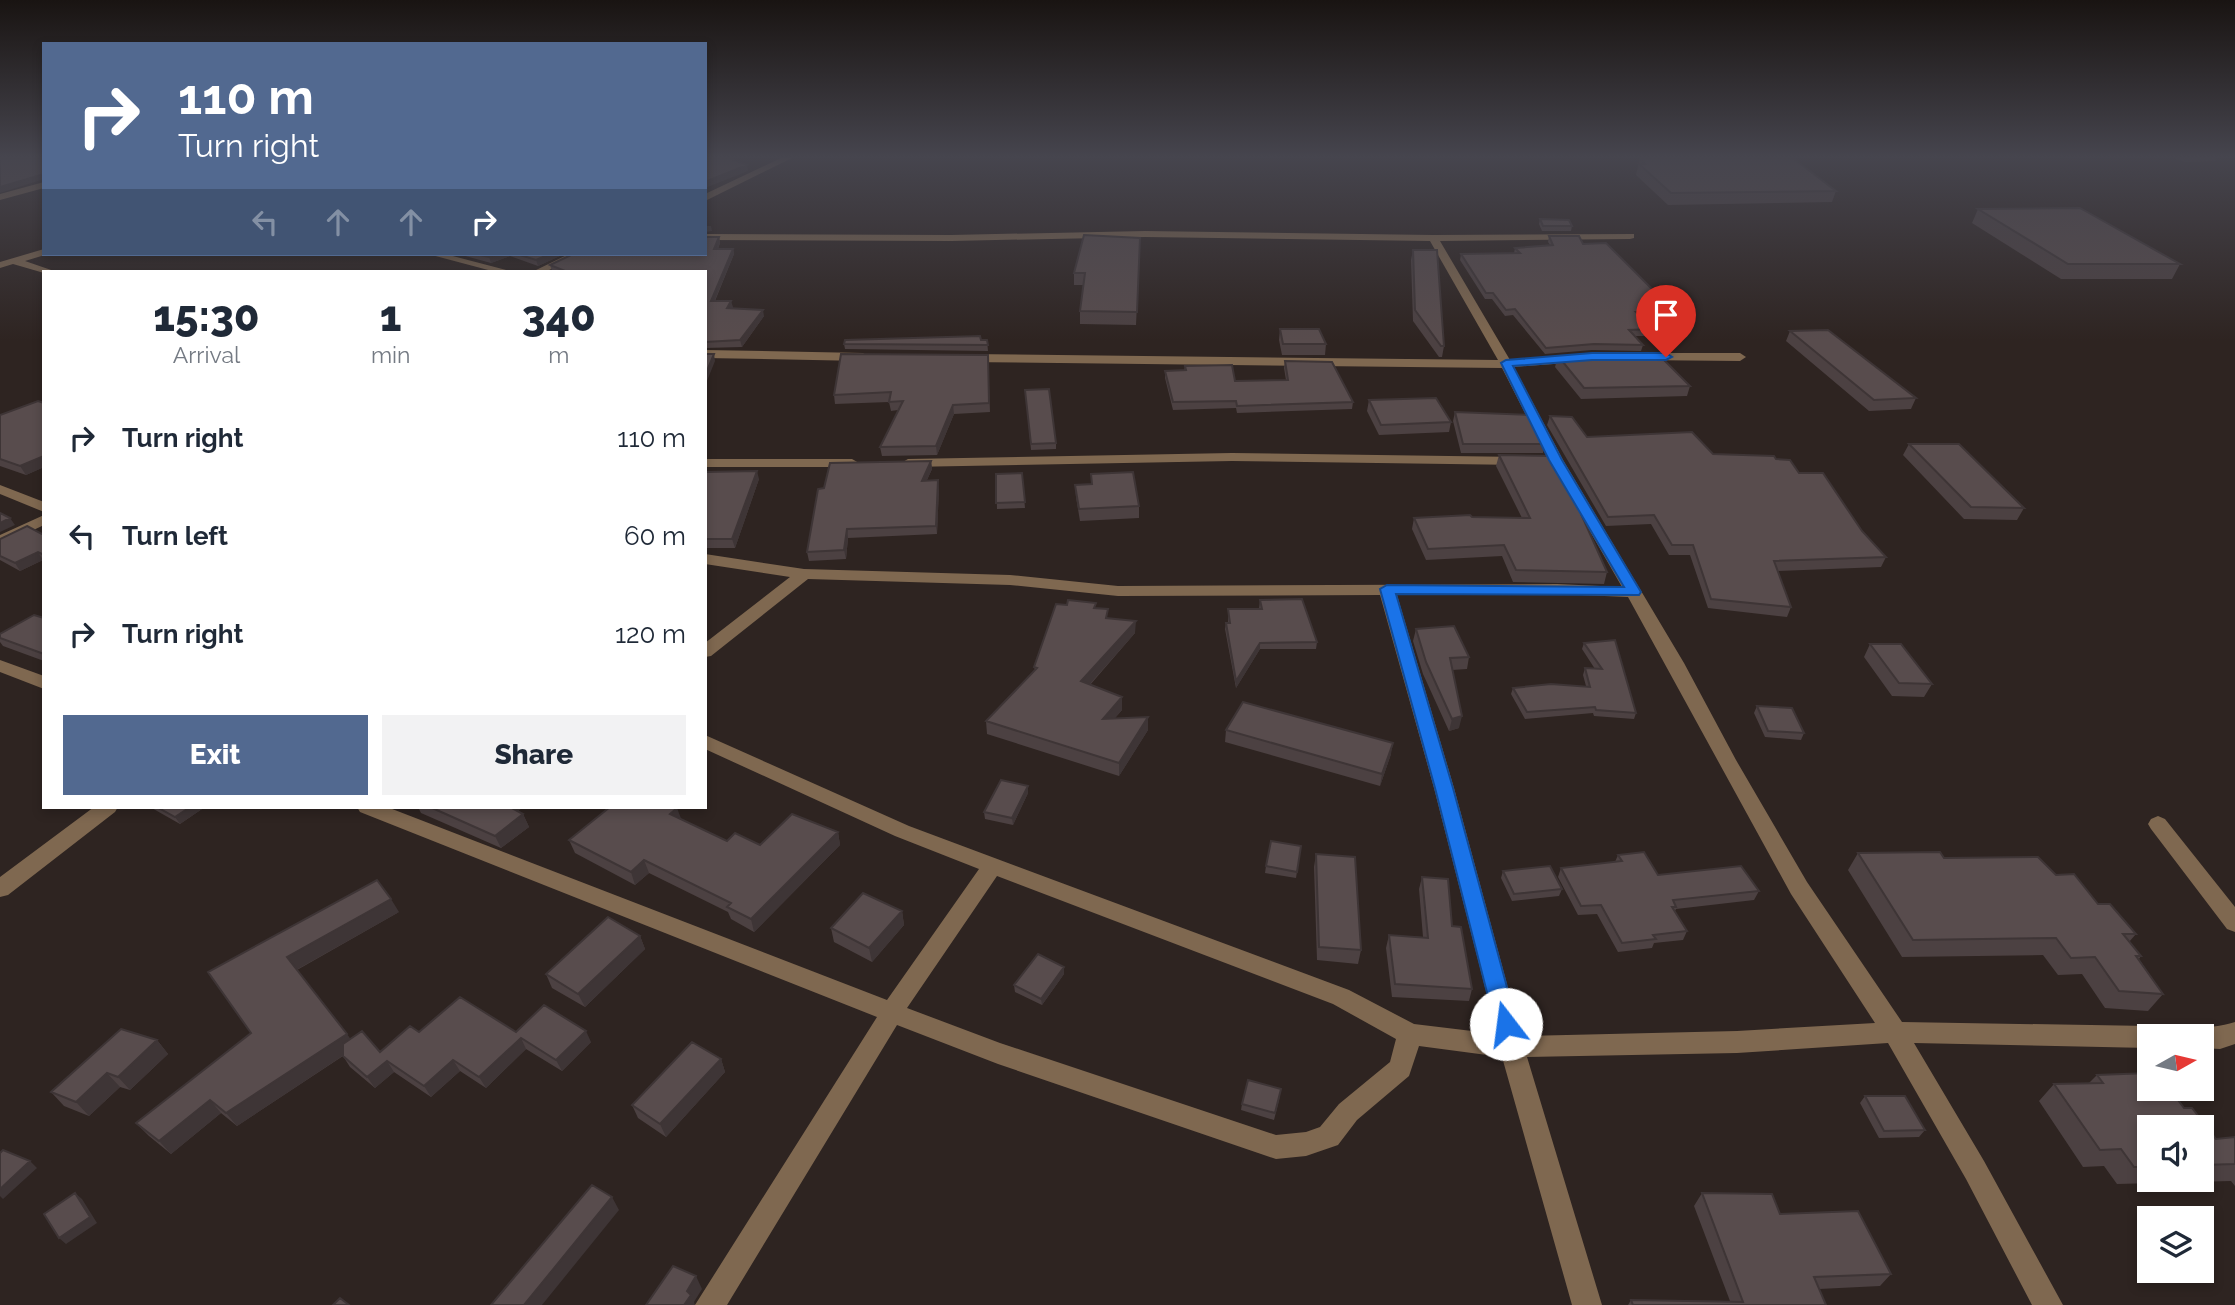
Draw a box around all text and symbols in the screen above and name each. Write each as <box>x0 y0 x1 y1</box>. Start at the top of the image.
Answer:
text: 110 m <box>178 68 314 125</box>
icon: right <box>63 70 154 161</box>
text: Turn right <box>178 127 319 164</box>
icon: left <box>246 203 284 241</box>
icon: ahead <box>319 203 357 241</box>
icon: ahead <box>392 203 430 241</box>
icon: right <box>465 203 503 241</box>
pin <box>1636 285 1696 357</box>
text: 15:30 <box>153 292 260 341</box>
text: 1 <box>380 292 402 341</box>
text: 340 <box>522 292 596 341</box>
icon: arrive <box>1647 296 1685 334</box>
text: Arrival <box>173 341 240 368</box>
text: min <box>371 341 410 368</box>
text: m <box>548 341 569 368</box>
icon: right <box>63 419 101 457</box>
text: Turn right <box>122 423 243 453</box>
text: 110 m <box>617 423 686 453</box>
icon: left <box>63 517 101 555</box>
text: Turn left <box>122 521 228 551</box>
text: 60 m <box>624 521 686 551</box>
icon: right <box>63 615 101 653</box>
text: Turn right <box>122 619 243 649</box>
text: 120 m <box>615 619 686 649</box>
button: Exit <box>63 715 368 795</box>
button: Share <box>382 715 686 795</box>
position arrow <box>1469 987 1543 1061</box>
north arrow <box>2137 1024 2214 1101</box>
map controls <box>2137 1024 2214 1283</box>
button: sound <box>2137 1115 2214 1192</box>
button: layers <box>2137 1206 2214 1283</box>

